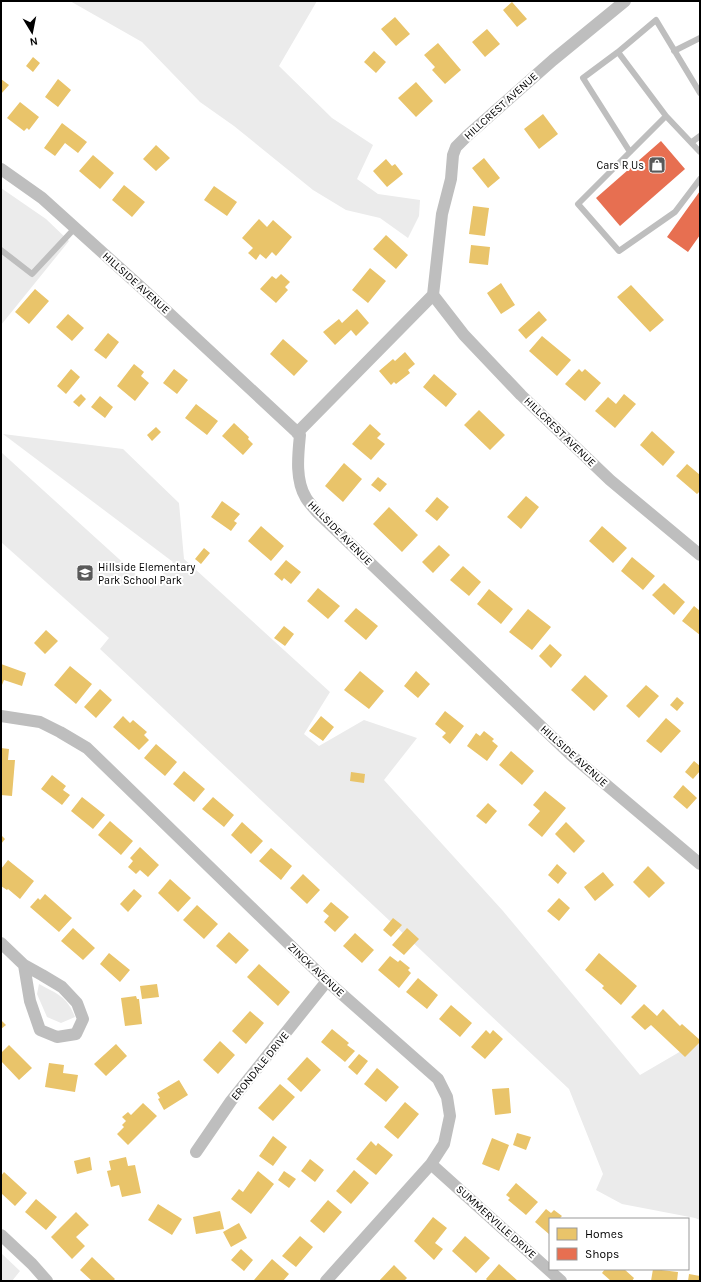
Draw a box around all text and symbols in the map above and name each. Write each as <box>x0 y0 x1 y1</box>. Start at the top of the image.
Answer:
north arrow <box>12 12 52 52</box>
text: N <box>29 34 39 48</box>
street label: HILLCREST AVENUE <box>462 70 540 142</box>
shop icon: Cars R Us <box>647 155 667 175</box>
place label: Cars R Us <box>597 159 644 172</box>
street label: HILLSIDE AVENUE <box>100 249 172 317</box>
street label: HILLCREST AVENUE <box>522 395 598 469</box>
street label: HILLSIDE AVENUE <box>305 498 375 568</box>
place label: Hillside Elementary Park School Park <box>98 561 195 587</box>
school or university icon: Hillside Elementary Park School Park <box>75 563 95 583</box>
street label: HILLSIDE AVENUE <box>538 722 610 790</box>
street label: ZINCK AVENUE <box>285 941 347 999</box>
street label: ERONDALE DRIVE <box>228 1029 292 1103</box>
street label: SUMMERVILLE DRIVE <box>453 1183 539 1261</box>
legend <box>549 1218 689 1270</box>
text: Homes <box>585 1227 623 1241</box>
text: Shops <box>585 1247 619 1261</box>

